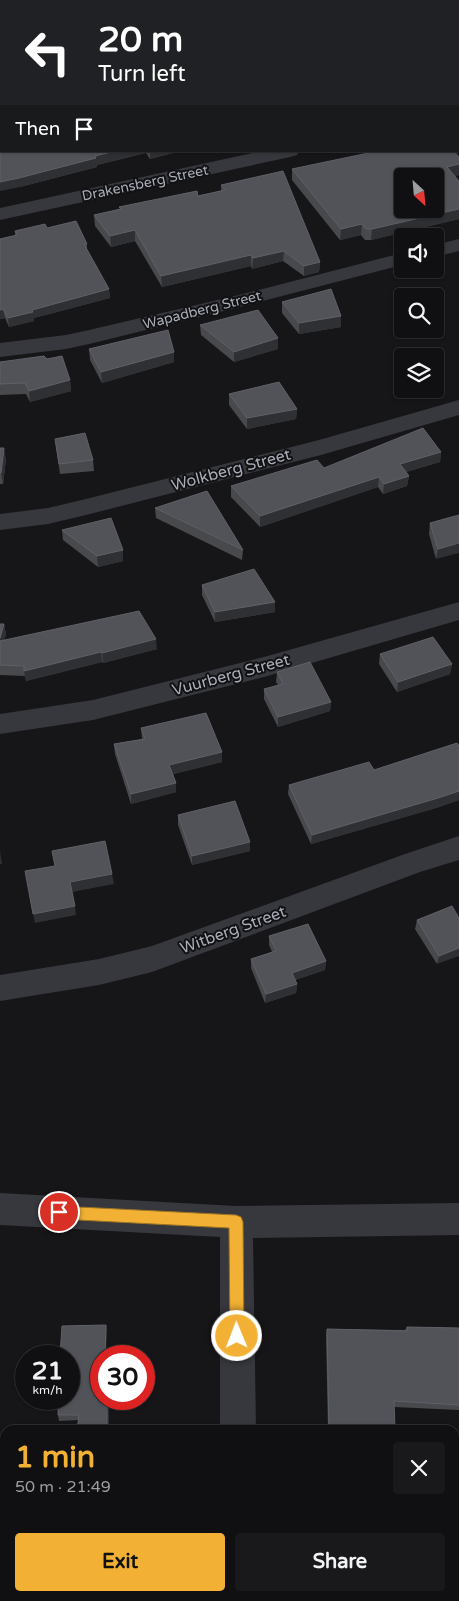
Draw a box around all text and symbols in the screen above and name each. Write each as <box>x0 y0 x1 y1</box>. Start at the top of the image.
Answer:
text: 20 m <box>98 19 183 61</box>
icon: left <box>15 20 80 85</box>
text: Turn left <box>98 61 186 87</box>
icon: arrive <box>70 115 98 143</box>
text: Then <box>15 118 60 140</box>
street label: Drakensberg Street <box>80 161 210 205</box>
north arrow <box>394 168 444 218</box>
map controls <box>394 168 444 398</box>
button: sound <box>394 228 444 278</box>
street label: Wapadberg Street <box>141 287 264 333</box>
button: search <box>394 288 444 338</box>
button: layers <box>394 348 444 398</box>
street label: Wolkberg Street <box>169 444 293 496</box>
street label: Vuurberg Street <box>170 650 292 700</box>
street label: Witberg Street <box>177 902 289 958</box>
pin <box>38 1191 80 1233</box>
icon: arrive <box>45 1198 73 1226</box>
position arrow <box>210 1309 262 1361</box>
speed limit sign: 30 <box>90 1345 155 1410</box>
text: 21 <box>32 1356 63 1386</box>
text: km/h <box>32 1383 63 1397</box>
text: 1 min <box>15 1439 95 1476</box>
button: close <box>393 1442 445 1494</box>
text: 50 m · 21:49 <box>15 1477 111 1497</box>
button: Exit <box>15 1533 225 1591</box>
button: Share <box>235 1533 445 1591</box>

